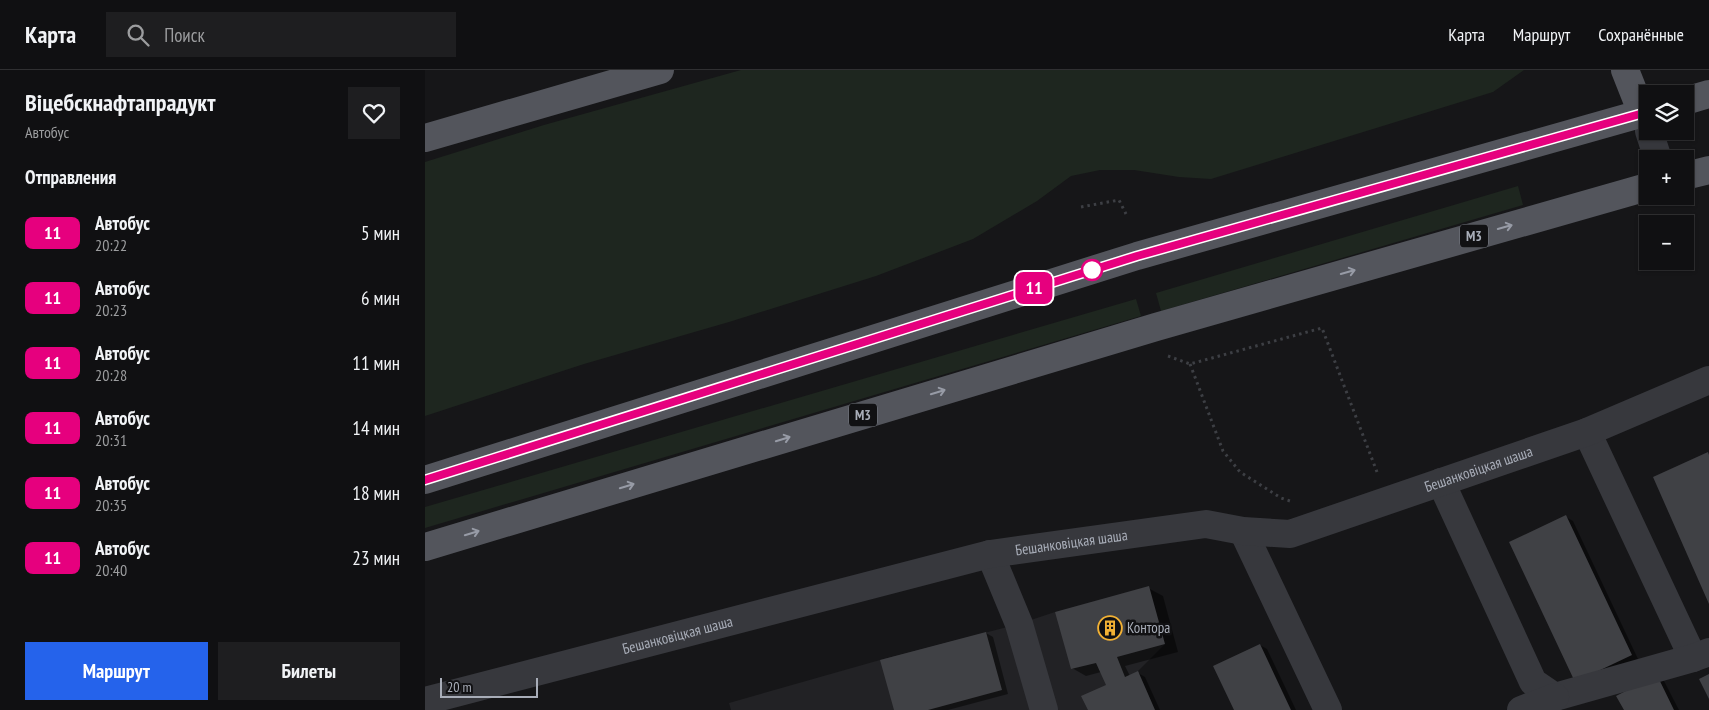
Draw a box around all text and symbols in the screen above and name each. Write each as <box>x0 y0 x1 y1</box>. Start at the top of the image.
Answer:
search box <box>106 12 456 57</box>
text: Карта <box>25 19 76 50</box>
icon: search <box>124 21 152 49</box>
text: Поиск <box>164 23 205 47</box>
text: Карта <box>1448 23 1485 46</box>
text: Маршрут <box>1513 23 1570 46</box>
text: Сохранённые <box>1598 23 1684 46</box>
map controls <box>1639 85 1694 270</box>
button: layers <box>1639 85 1694 140</box>
text: Віцебскнафтапрадукт <box>25 87 215 118</box>
button: heart <box>348 87 400 139</box>
text: Автобус <box>25 122 69 142</box>
button: + <box>1639 150 1694 205</box>
text: Отправления <box>25 165 116 189</box>
text: Автобус <box>95 211 150 235</box>
button: − <box>1639 215 1694 270</box>
text: 11 <box>44 221 61 244</box>
text: 5 мин <box>361 221 400 245</box>
one-way arrow <box>1496 222 1512 232</box>
road number: М3 <box>1460 224 1488 248</box>
text: 20:22 <box>95 235 127 255</box>
unlabelled marker <box>1081 259 1103 281</box>
one-way arrow <box>1340 266 1356 276</box>
line badge: 11 <box>1011 272 1057 304</box>
text: Автобус <box>95 276 150 300</box>
text: 11 <box>1025 276 1043 299</box>
text: 11 <box>44 286 61 309</box>
text: 6 мин <box>361 286 400 310</box>
text: 20:23 <box>95 300 127 320</box>
text: Автобус <box>95 341 150 365</box>
text: 11 <box>44 351 61 374</box>
text: 11 мин <box>352 351 400 375</box>
text: 20:28 <box>95 365 127 385</box>
one-way arrow <box>930 387 946 397</box>
road number: М3 <box>849 404 877 426</box>
text: Автобус <box>95 406 150 430</box>
text: 11 <box>44 416 61 439</box>
text: 14 мин <box>352 416 400 440</box>
text: 20:31 <box>95 430 127 450</box>
one-way arrow <box>775 434 791 444</box>
street label: Бешанковіцкая шаша <box>1422 441 1535 496</box>
text: Автобус <box>95 471 150 495</box>
text: 11 <box>44 481 61 504</box>
text: 18 мин <box>352 481 400 505</box>
one-way arrow <box>619 481 635 490</box>
text: 20:35 <box>95 495 127 515</box>
street label: Бешанковіцкая шаша <box>1014 525 1129 559</box>
one-way arrow <box>463 527 479 537</box>
text: Автобус <box>95 536 150 560</box>
text: 11 <box>44 546 61 569</box>
text: 23 мин <box>352 546 400 570</box>
text: 20:40 <box>95 560 127 580</box>
street label: Бешанковіцкая шаша <box>620 611 735 658</box>
building icon: Контора <box>1097 615 1123 641</box>
place label: Контора <box>1127 618 1170 637</box>
button: Маршрут <box>25 642 208 700</box>
button: Билеты <box>218 642 400 700</box>
scale bar <box>440 675 537 698</box>
text: 20 m <box>447 678 472 696</box>

